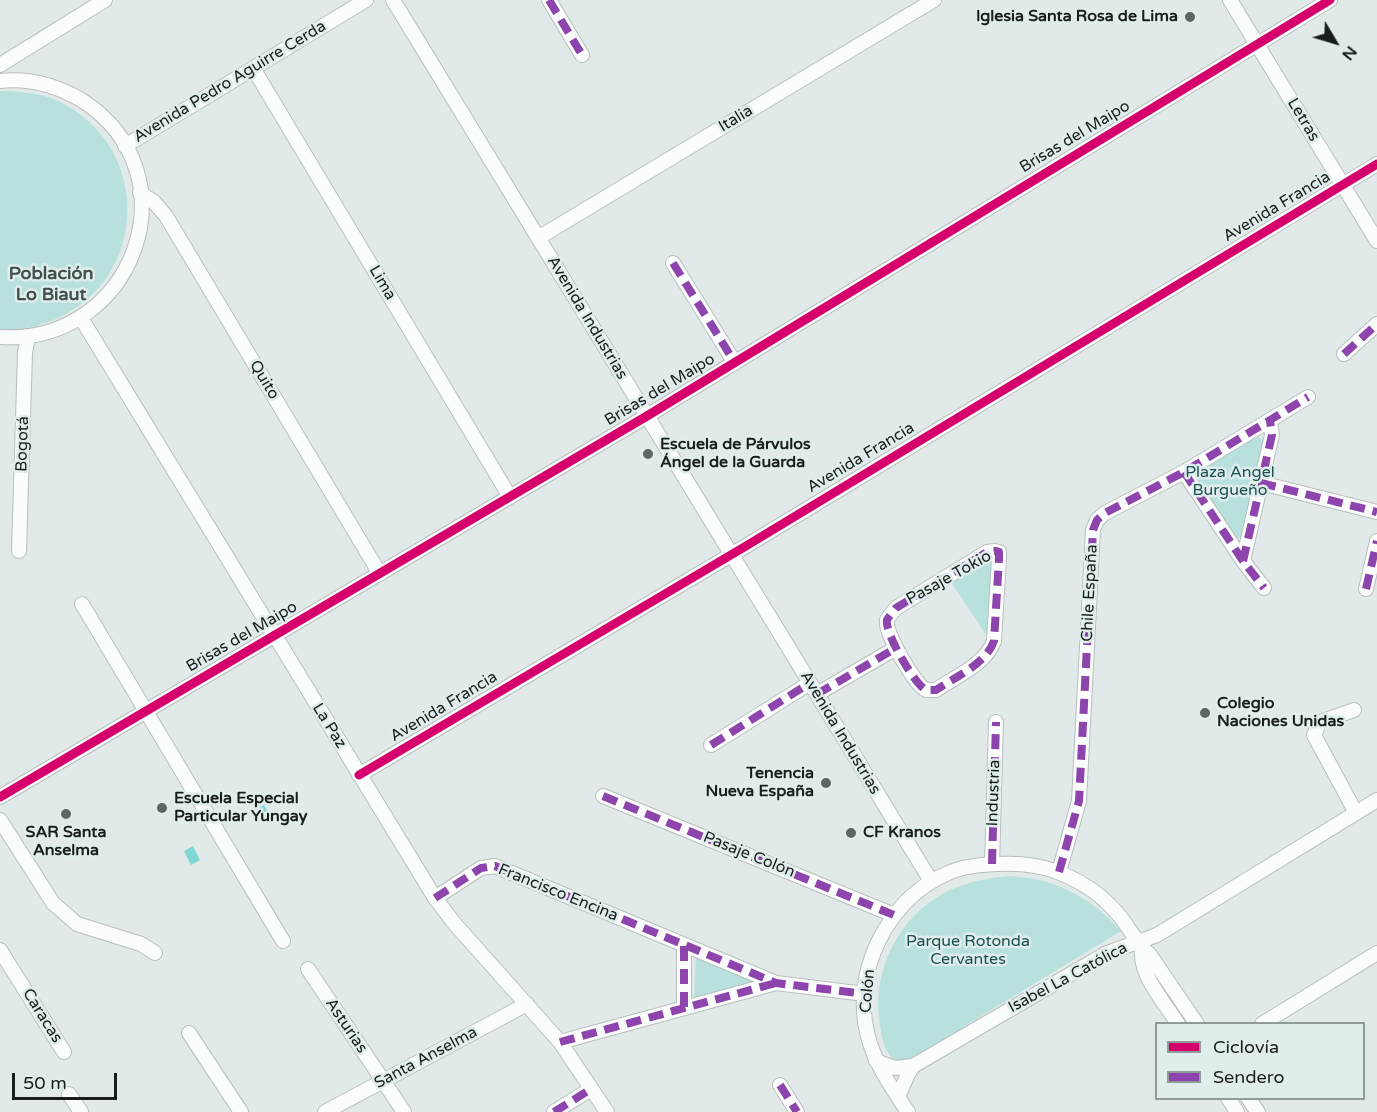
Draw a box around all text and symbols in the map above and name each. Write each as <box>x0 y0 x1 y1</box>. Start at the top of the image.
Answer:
place label: Iglesia Santa Rosa de Lima <box>976 7 1178 27</box>
marker: Iglesia Santa Rosa de Lima <box>1183 10 1197 24</box>
north arrow <box>1305 12 1365 72</box>
street label: Avenida Pedro Aguirre Cerda <box>130 17 330 147</box>
text: N <box>1337 42 1361 64</box>
street label: Letras <box>1283 95 1323 145</box>
street label: Brisas del Maipo <box>1016 97 1134 177</box>
street label: Italia <box>715 101 757 137</box>
street label: Avenida Francia <box>1220 168 1334 246</box>
street label: Avenida Industrias <box>543 253 631 383</box>
street label: Lima <box>364 262 400 304</box>
district label: Población Lo Biaut <box>9 263 93 306</box>
street label: Brisas del Maipo <box>601 350 719 430</box>
street label: Quito <box>245 357 283 403</box>
street label: Bogotá <box>12 416 34 472</box>
street label: Avenida Francia <box>804 419 918 497</box>
place label: Escuela de Párvulos Ángel de la Guarda <box>660 435 811 473</box>
marker: Escuela de Párvulos Ángel de la Guarda <box>641 447 655 461</box>
park label: Plaza Angel Burgueño <box>1185 463 1275 501</box>
street label: Chile España <box>1078 544 1102 642</box>
street label: Pasaje Tokio <box>903 547 995 609</box>
street label: Brisas del Maipo <box>183 597 301 677</box>
street label: Avenida Francia <box>387 668 501 746</box>
street label: Avenida Industrias <box>796 668 884 798</box>
place label: Colegio Naciones Unidas <box>1217 694 1344 732</box>
street label: La Paz <box>308 700 350 752</box>
marker: Colegio Naciones Unidas <box>1198 706 1212 720</box>
street label: Industria <box>983 759 1005 827</box>
place label: Tenencia Nueva España <box>705 764 814 802</box>
marker: Tenencia Nueva España <box>819 776 833 790</box>
place label: Escuela Especial Particular Yungay <box>174 789 307 827</box>
marker: Escuela Especial Particular Yungay <box>155 801 169 815</box>
marker: SAR Santa Anselma <box>59 807 73 821</box>
place label: SAR Santa Anselma <box>26 823 106 861</box>
place label: CF Kranos <box>863 823 941 843</box>
marker: CF Kranos <box>844 826 858 840</box>
street label: Pasaje Colón <box>700 828 798 882</box>
street label: Francisco Encina <box>495 860 621 926</box>
park label: Parque Rotonda Cervantes <box>906 932 1030 970</box>
street label: Isabel La Católica <box>1005 939 1131 1017</box>
street label: Colón <box>857 968 879 1014</box>
street label: Caracas <box>18 985 66 1047</box>
street label: Asturias <box>321 995 371 1057</box>
legend <box>1155 1022 1365 1100</box>
street label: Santa Anselma <box>371 1023 481 1093</box>
text: Ciclovía <box>1213 1036 1279 1058</box>
scale bar <box>15 1061 120 1099</box>
text: Sendero <box>1213 1066 1284 1088</box>
text: 50 m <box>23 1072 67 1094</box>

